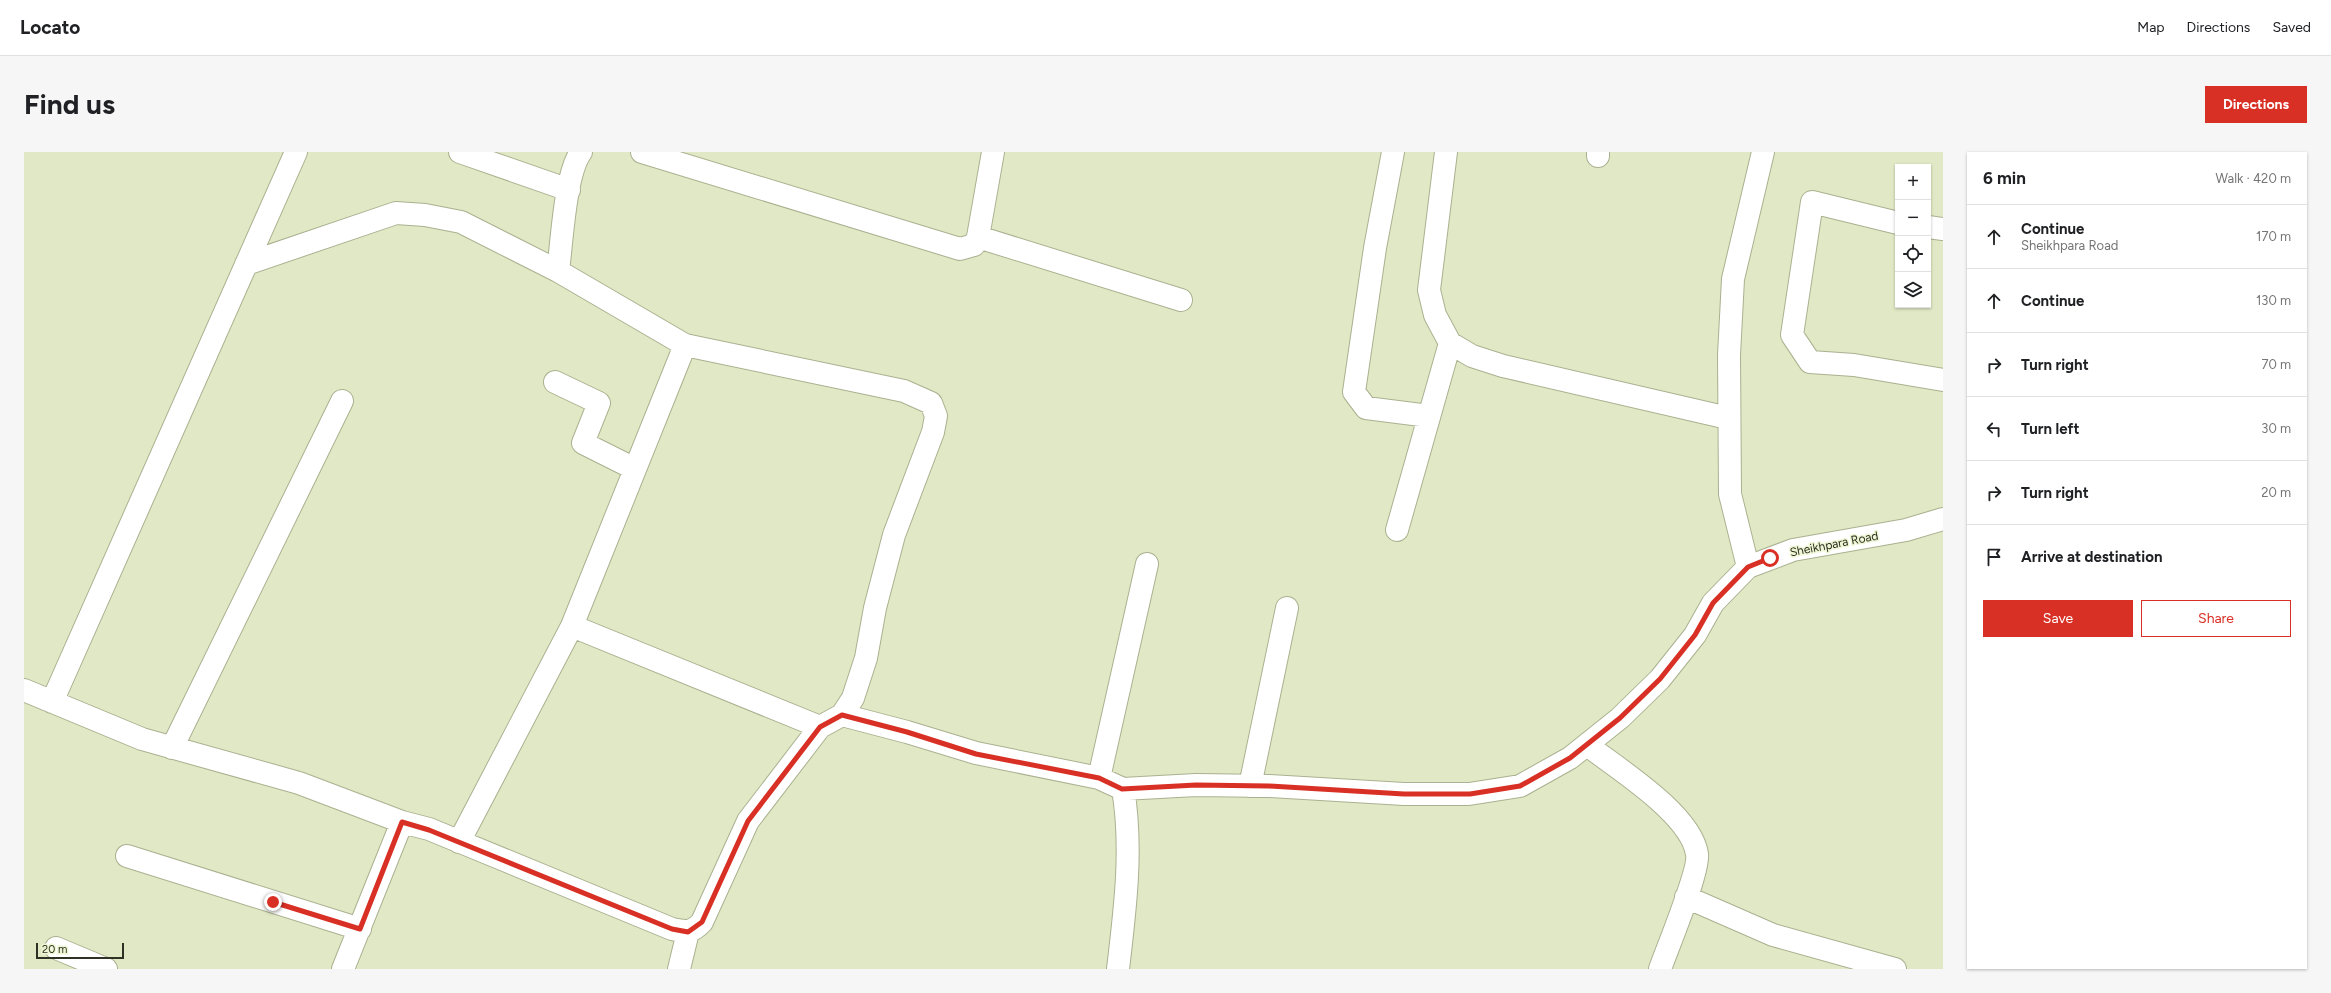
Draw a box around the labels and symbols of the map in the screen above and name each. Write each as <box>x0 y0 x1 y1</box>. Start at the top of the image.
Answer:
street label: Sheikhpara Road <box>1789 529 1879 559</box>
route start <box>1761 549 1779 567</box>
route end <box>264 893 282 911</box>
scale bar <box>36 941 124 960</box>

